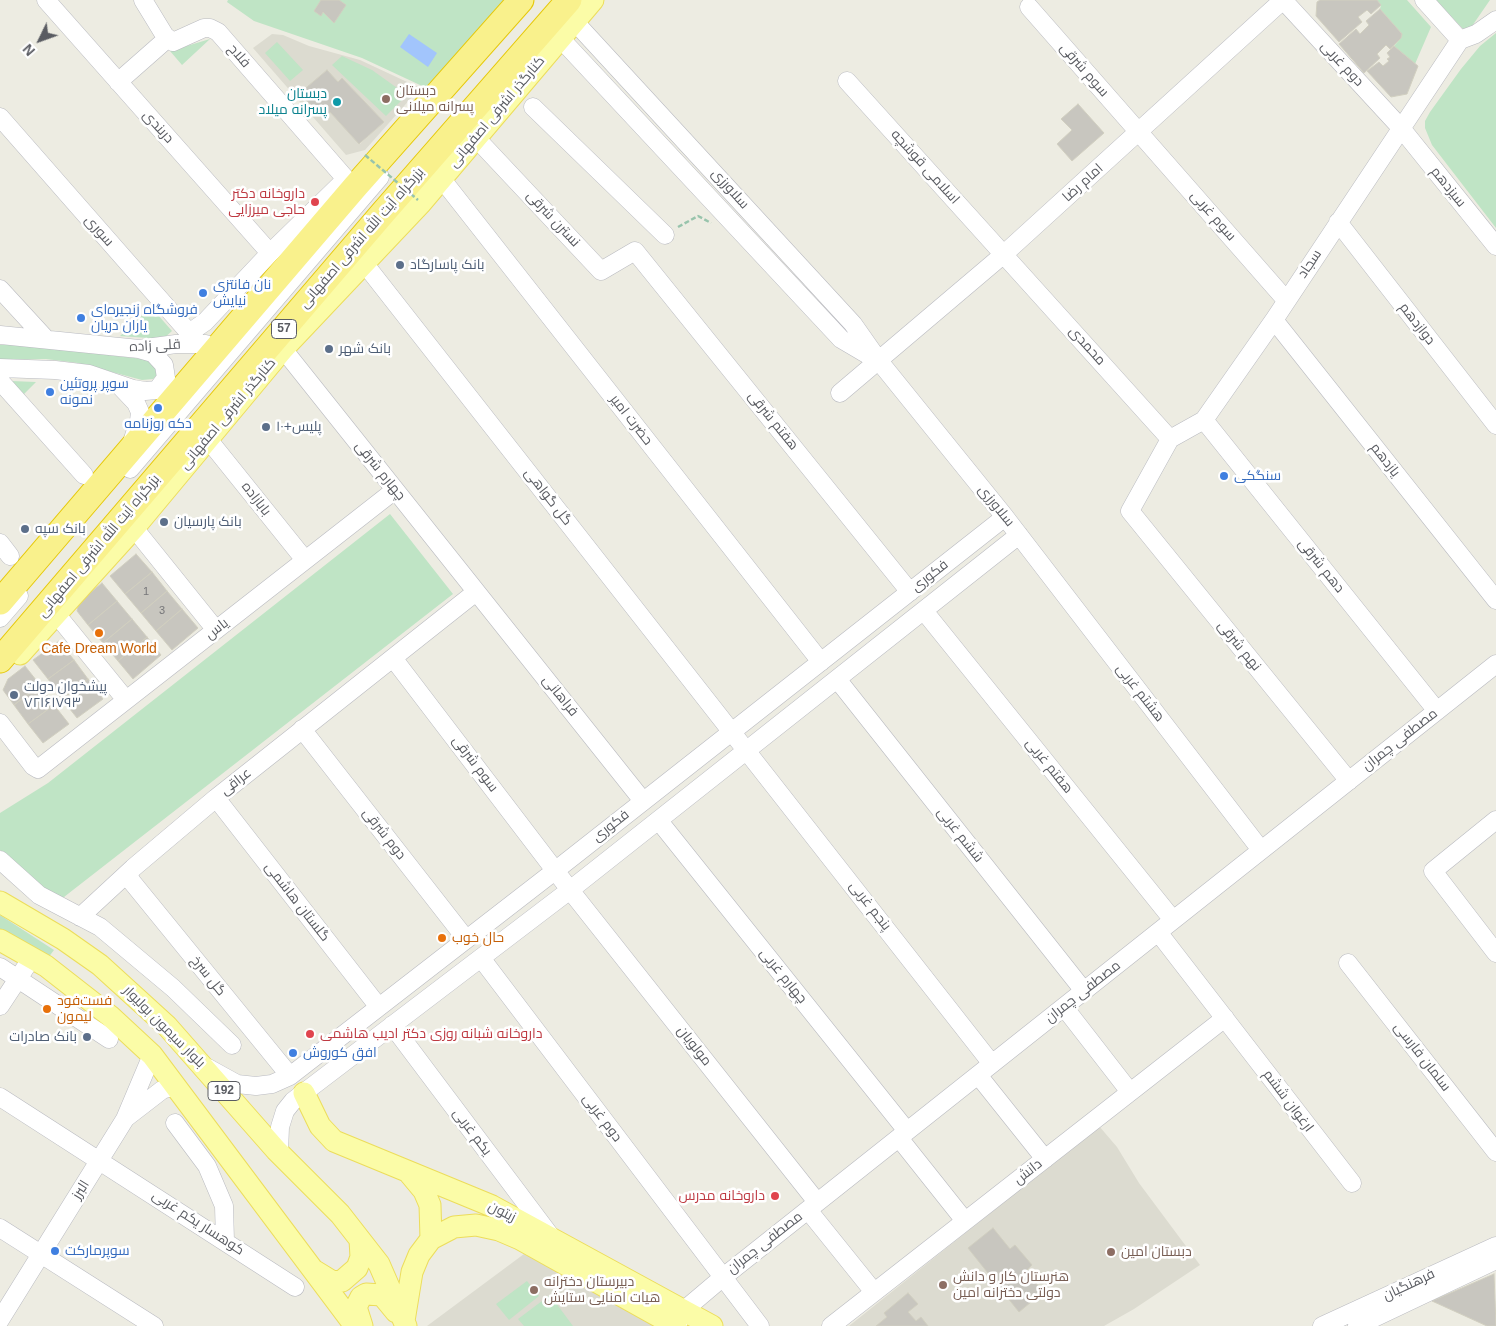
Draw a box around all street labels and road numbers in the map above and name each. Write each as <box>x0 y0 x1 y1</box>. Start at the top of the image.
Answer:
street label: دوم غربی <box>1317 38 1367 90</box>
street label: سوم شرقی <box>1056 40 1112 100</box>
street label: فلاح <box>224 41 254 71</box>
street label: کنارگذر اشرفی اصفهانی <box>446 53 548 171</box>
street label: دربندی <box>139 107 177 147</box>
street label: اسلامی قوشچه <box>887 126 963 208</box>
street label: امام رضا <box>1059 160 1107 206</box>
street label: سیزدهم <box>1427 163 1469 211</box>
street label: بزرگراه آیت الله اشرفی اصفهانی <box>296 164 428 312</box>
street label: سلاورزی <box>708 165 752 213</box>
street label: نسترن شرقی <box>523 187 583 251</box>
street label: سوم غربی <box>1187 187 1239 245</box>
street label: سوری <box>81 212 117 250</box>
street label: سجاد <box>1294 246 1326 282</box>
street label: دوازدهم <box>1395 300 1439 348</box>
road number: 57 <box>272 320 296 338</box>
street label: محمدی <box>1065 323 1109 369</box>
street label: قلی زاده <box>129 336 181 356</box>
street label: کنارگذر اشرفی اصفهانی <box>177 355 279 473</box>
street label: هفتم شرقی <box>744 388 802 454</box>
street label: حضرت امیر <box>606 391 656 449</box>
street label: چهارم شرقی <box>351 438 409 504</box>
street label: یازدهم <box>1366 440 1404 480</box>
street label: گل گواهی <box>520 465 576 529</box>
street label: بزرگراه آیت الله اشرفی اصفهانی <box>34 471 164 621</box>
street label: بابازاده <box>238 479 274 519</box>
street label: سلاورزی <box>974 482 1018 530</box>
street label: دهم شرقی <box>1294 536 1348 596</box>
street label: فکوری <box>908 556 952 596</box>
street label: یاس <box>202 615 232 643</box>
street label: نهم شرقی <box>1214 618 1264 674</box>
street label: هشتم غربی <box>1112 661 1168 725</box>
street label: فراهانی <box>538 672 582 720</box>
street label: مصطفی چمران <box>1359 705 1441 775</box>
street label: سوم شرقی <box>448 733 502 795</box>
street label: هفتم غربی <box>1022 735 1076 797</box>
street label: عراقی <box>217 765 255 799</box>
street label: ششم غربی <box>933 804 987 866</box>
street label: دوم شرقی <box>359 805 409 863</box>
street label: فکوری <box>589 806 633 846</box>
street label: گلستان هاشمی <box>261 859 333 945</box>
street label: پنجم غربی <box>846 878 894 934</box>
street label: چهارم غربی <box>756 945 810 1007</box>
street label: گل سرخ <box>187 953 229 999</box>
street label: مصطفی چمران <box>1042 957 1124 1027</box>
street label: بلوار سیمون بولیوار <box>119 982 209 1072</box>
street label: سلمان فارسی <box>1390 1019 1454 1095</box>
street label: مولویان <box>673 1023 715 1069</box>
street label: ارغوان ششم <box>1259 1067 1317 1135</box>
road number: 192 <box>208 1082 240 1100</box>
street label: دوم غربی <box>579 1091 625 1145</box>
street label: یکم غربی <box>449 1105 495 1159</box>
street label: دانش <box>1010 1156 1046 1188</box>
street label: البرز <box>69 1177 93 1203</box>
street label: کوهسار یکم غربی <box>149 1187 247 1259</box>
street label: زیتون <box>485 1198 519 1226</box>
street label: مصطفی چمران <box>724 1208 806 1278</box>
street label: فرهنگیان <box>1380 1266 1438 1304</box>

